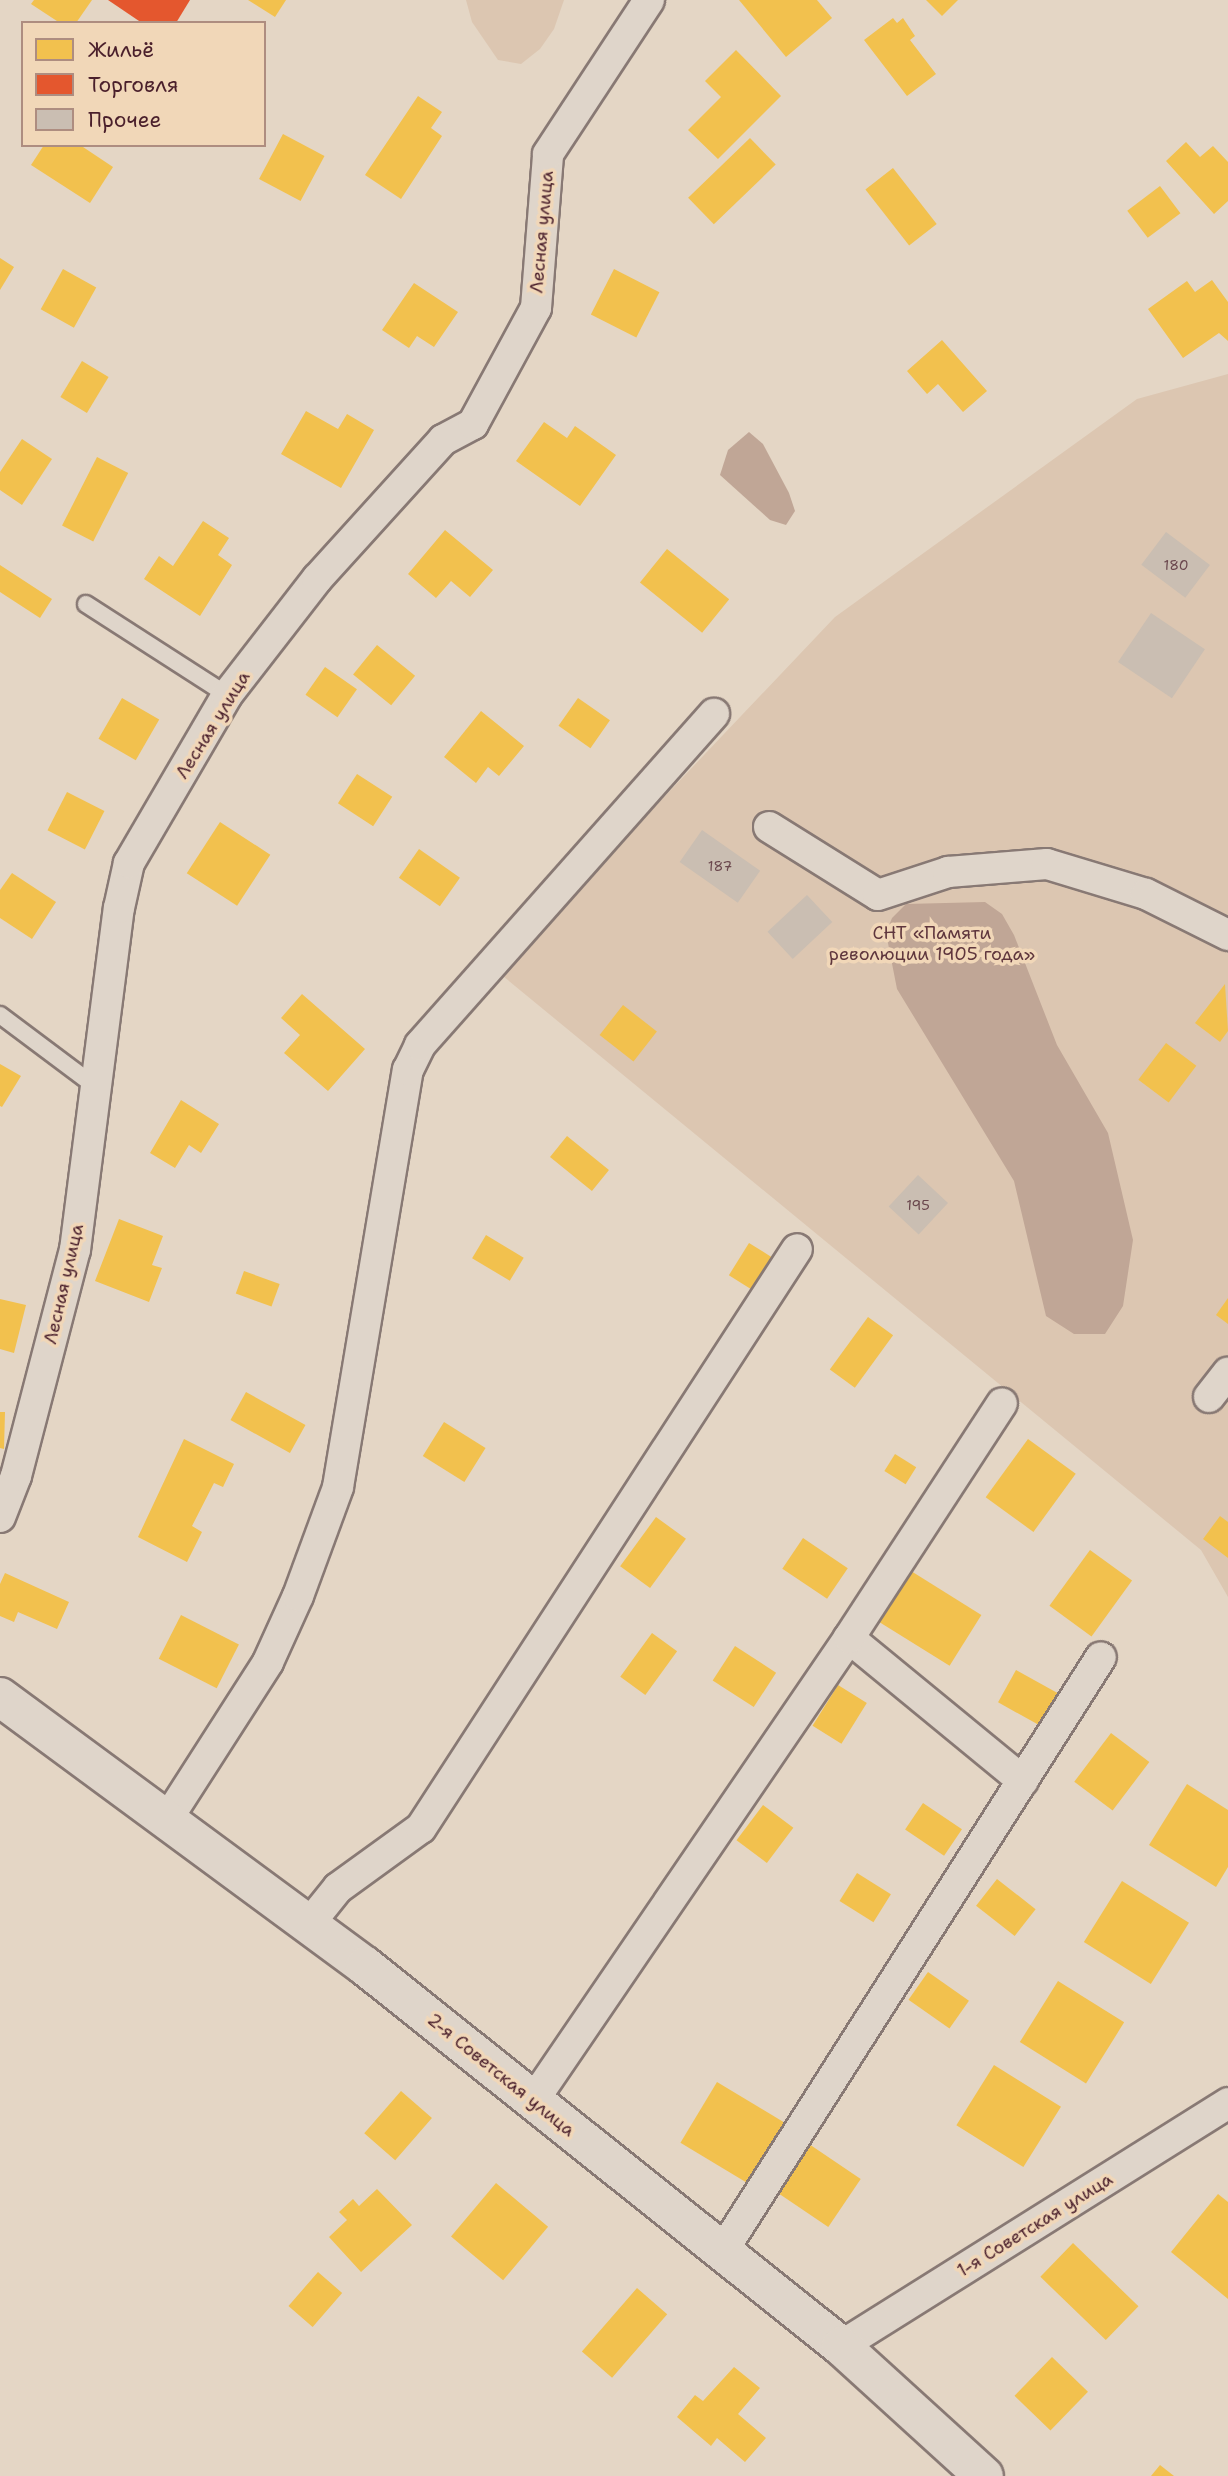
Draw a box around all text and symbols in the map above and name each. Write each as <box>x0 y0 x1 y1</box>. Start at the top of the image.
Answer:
legend <box>21 21 266 147</box>
text: Жильё <box>88 36 154 64</box>
text: Торговля <box>88 71 178 99</box>
text: Прочее <box>88 106 161 134</box>
street label: Лесная улица <box>526 170 558 294</box>
house number: 180 <box>1164 557 1188 573</box>
street label: Лесная улица <box>171 667 255 783</box>
house number: 187 <box>708 858 732 874</box>
park label: СНТ «Памяти революции 1905 года» <box>829 923 1035 965</box>
house number: 195 <box>906 1197 930 1213</box>
street label: Лесная улица <box>40 1222 88 1346</box>
street label: 2-я Советская улица <box>423 2009 579 2141</box>
street label: 1-я Советская улица <box>953 2168 1117 2282</box>

